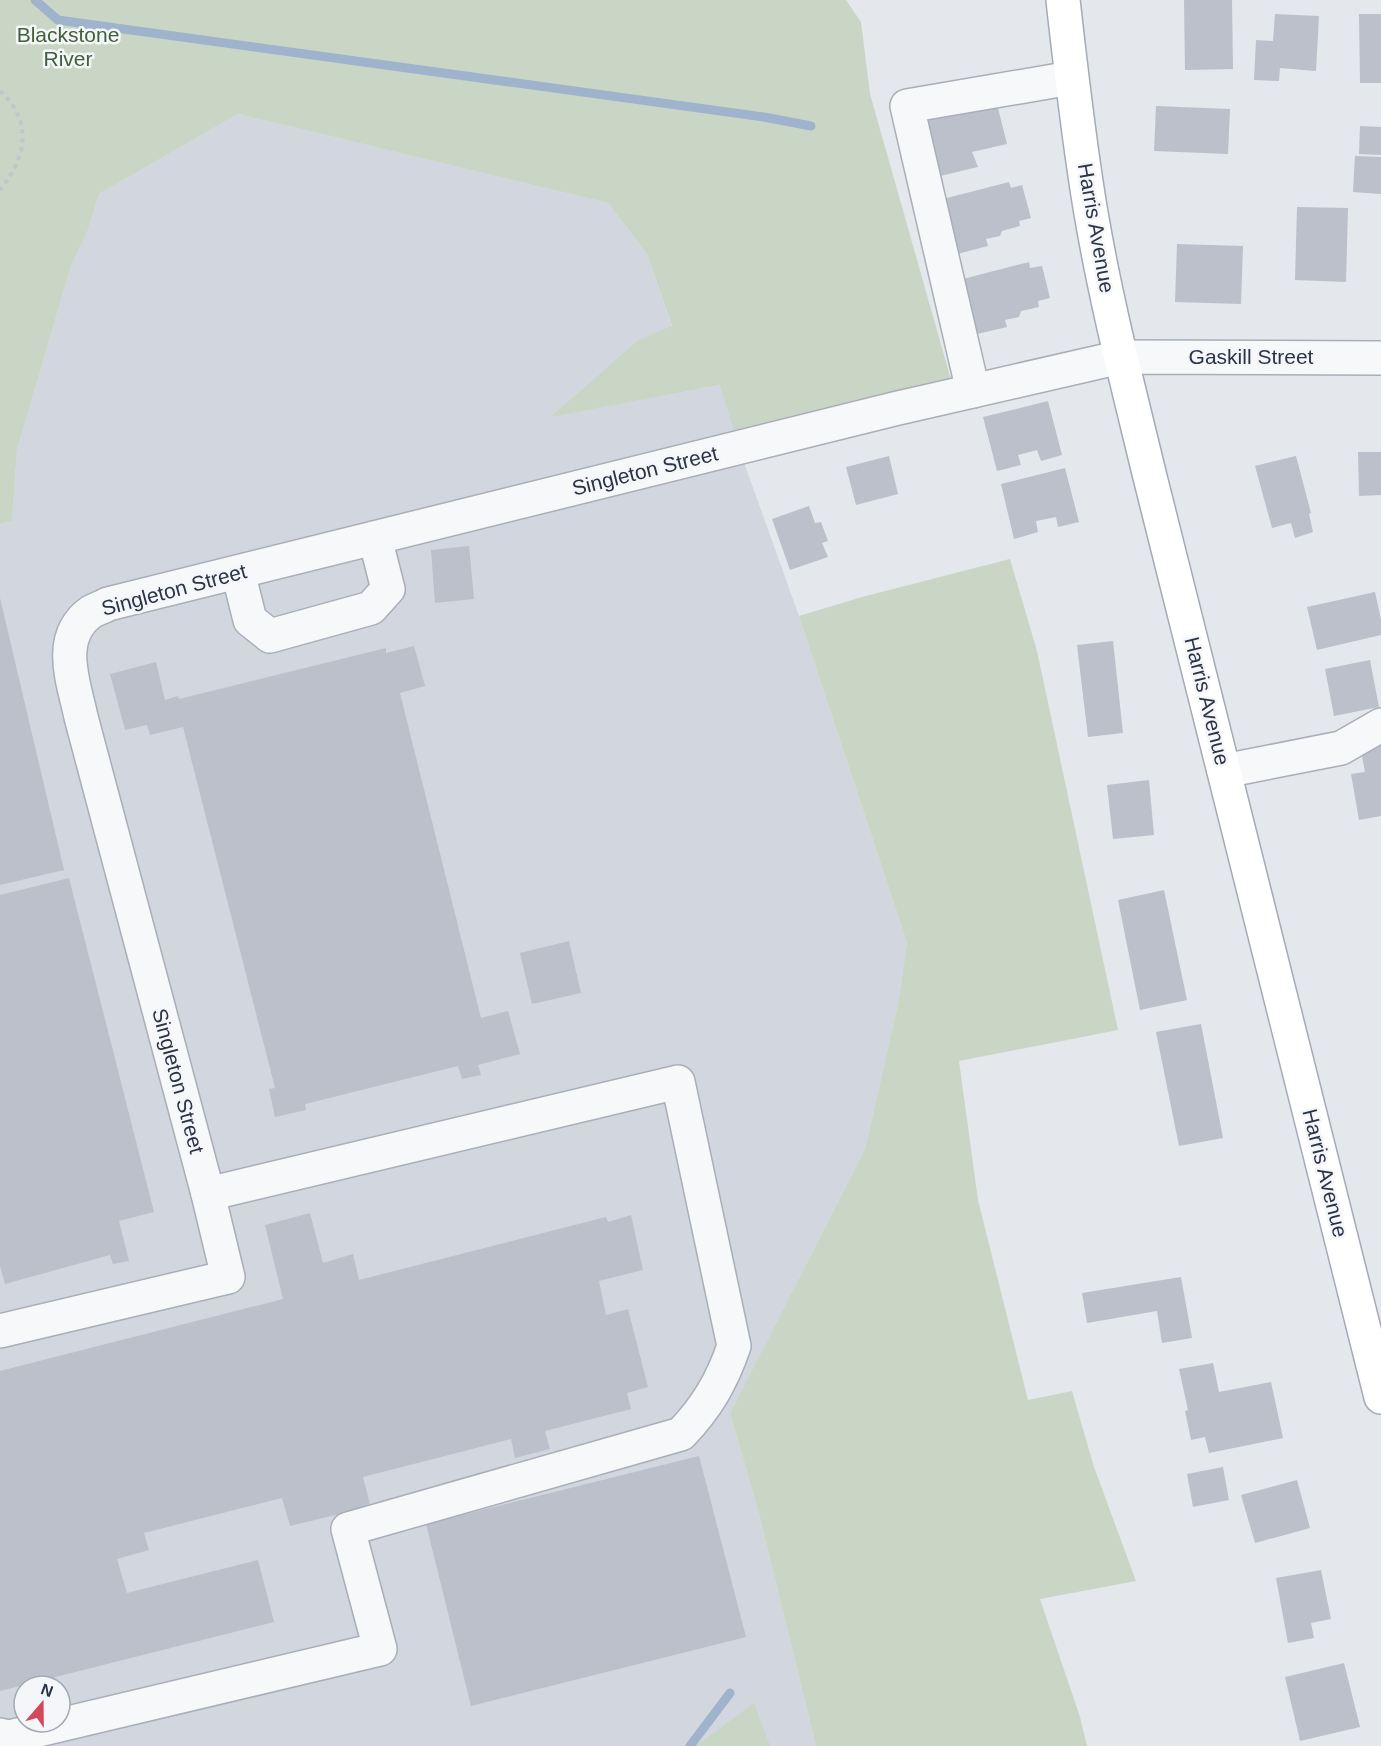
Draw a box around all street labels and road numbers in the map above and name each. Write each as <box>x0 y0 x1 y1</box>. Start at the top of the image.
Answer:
street label: Harris Avenue <box>1074 161 1119 295</box>
street label: Gaskill Street <box>1189 345 1314 368</box>
street label: Singleton Street <box>570 441 720 500</box>
street label: Singleton Street <box>99 559 249 620</box>
street label: Harris Avenue <box>1180 634 1235 767</box>
street label: Singleton Street <box>148 1006 209 1156</box>
street label: Harris Avenue <box>1298 1106 1353 1239</box>

